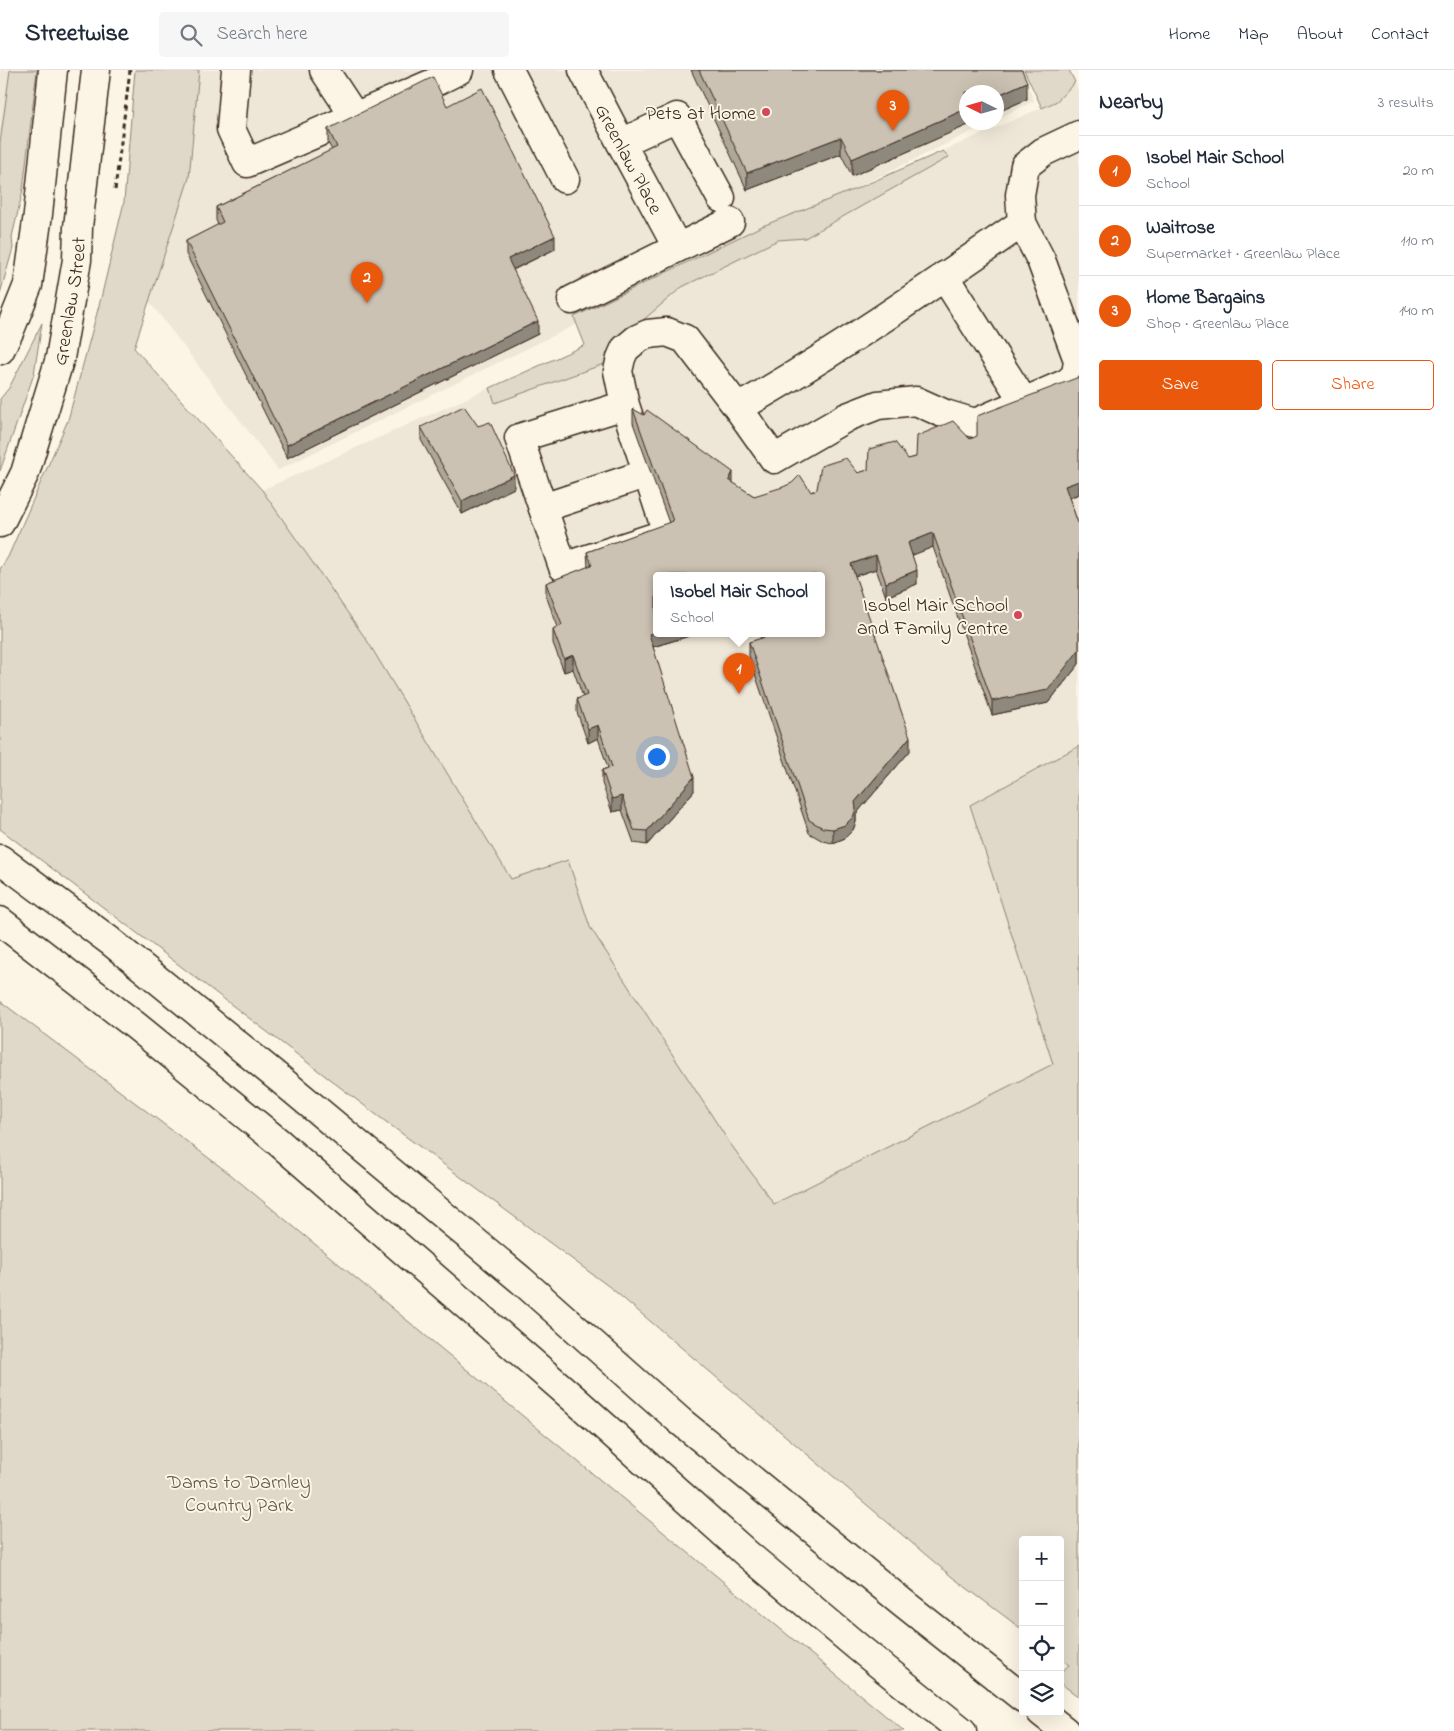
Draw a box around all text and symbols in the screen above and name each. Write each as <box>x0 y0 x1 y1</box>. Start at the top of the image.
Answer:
search box <box>159 12 509 57</box>
text: Streetwise <box>25 17 129 52</box>
icon: search <box>177 21 205 49</box>
text: Search here <box>217 21 308 48</box>
text: Home <box>1169 22 1210 48</box>
text: Map <box>1238 22 1269 48</box>
text: About <box>1297 22 1343 48</box>
text: Contact <box>1371 22 1429 48</box>
north arrow <box>959 85 1004 130</box>
text: Nearby <box>1099 88 1163 118</box>
pin: 3 <box>877 90 909 131</box>
text: 3 results <box>1378 91 1434 115</box>
street label: Greenlaw Place <box>586 99 669 220</box>
place label: Pets at Home <box>646 100 756 129</box>
marker: Pets at Home <box>760 106 772 118</box>
text: Isobel Mair School <box>1146 145 1284 172</box>
text: 1 <box>1112 159 1118 183</box>
text: 20 m <box>1403 159 1434 183</box>
text: School <box>1146 172 1190 196</box>
text: Waitrose <box>1146 215 1215 242</box>
text: 2 <box>1111 229 1119 253</box>
text: 110 m <box>1400 229 1434 253</box>
street label: Greenlaw Street <box>47 236 95 369</box>
text: Supermarket · Greenlaw Place <box>1146 242 1340 266</box>
pin: 2 <box>351 262 383 303</box>
text: Home Bargains <box>1146 285 1265 312</box>
text: 3 <box>1112 299 1118 323</box>
text: 140 m <box>1399 299 1434 323</box>
text: Shop · Greenlaw Place <box>1146 312 1289 336</box>
button: Save <box>1099 360 1262 410</box>
button: Share <box>1272 360 1434 410</box>
popup <box>653 572 825 637</box>
text: Isobel Mair School <box>670 579 808 606</box>
place label: Isobel Mair School and Family Centre <box>857 592 1008 644</box>
text: School <box>670 606 714 630</box>
marker: Isobel Mair School and Family Centre <box>1012 609 1024 621</box>
pin: 1 <box>723 653 755 694</box>
your location <box>644 744 670 770</box>
park label: Dams to Darnley Country Park <box>166 1469 311 1521</box>
map controls <box>1019 1536 1064 1716</box>
button: + <box>1019 1536 1064 1581</box>
button: − <box>1019 1581 1064 1626</box>
button: locate <box>1019 1626 1064 1671</box>
button: layers <box>1019 1671 1064 1716</box>

